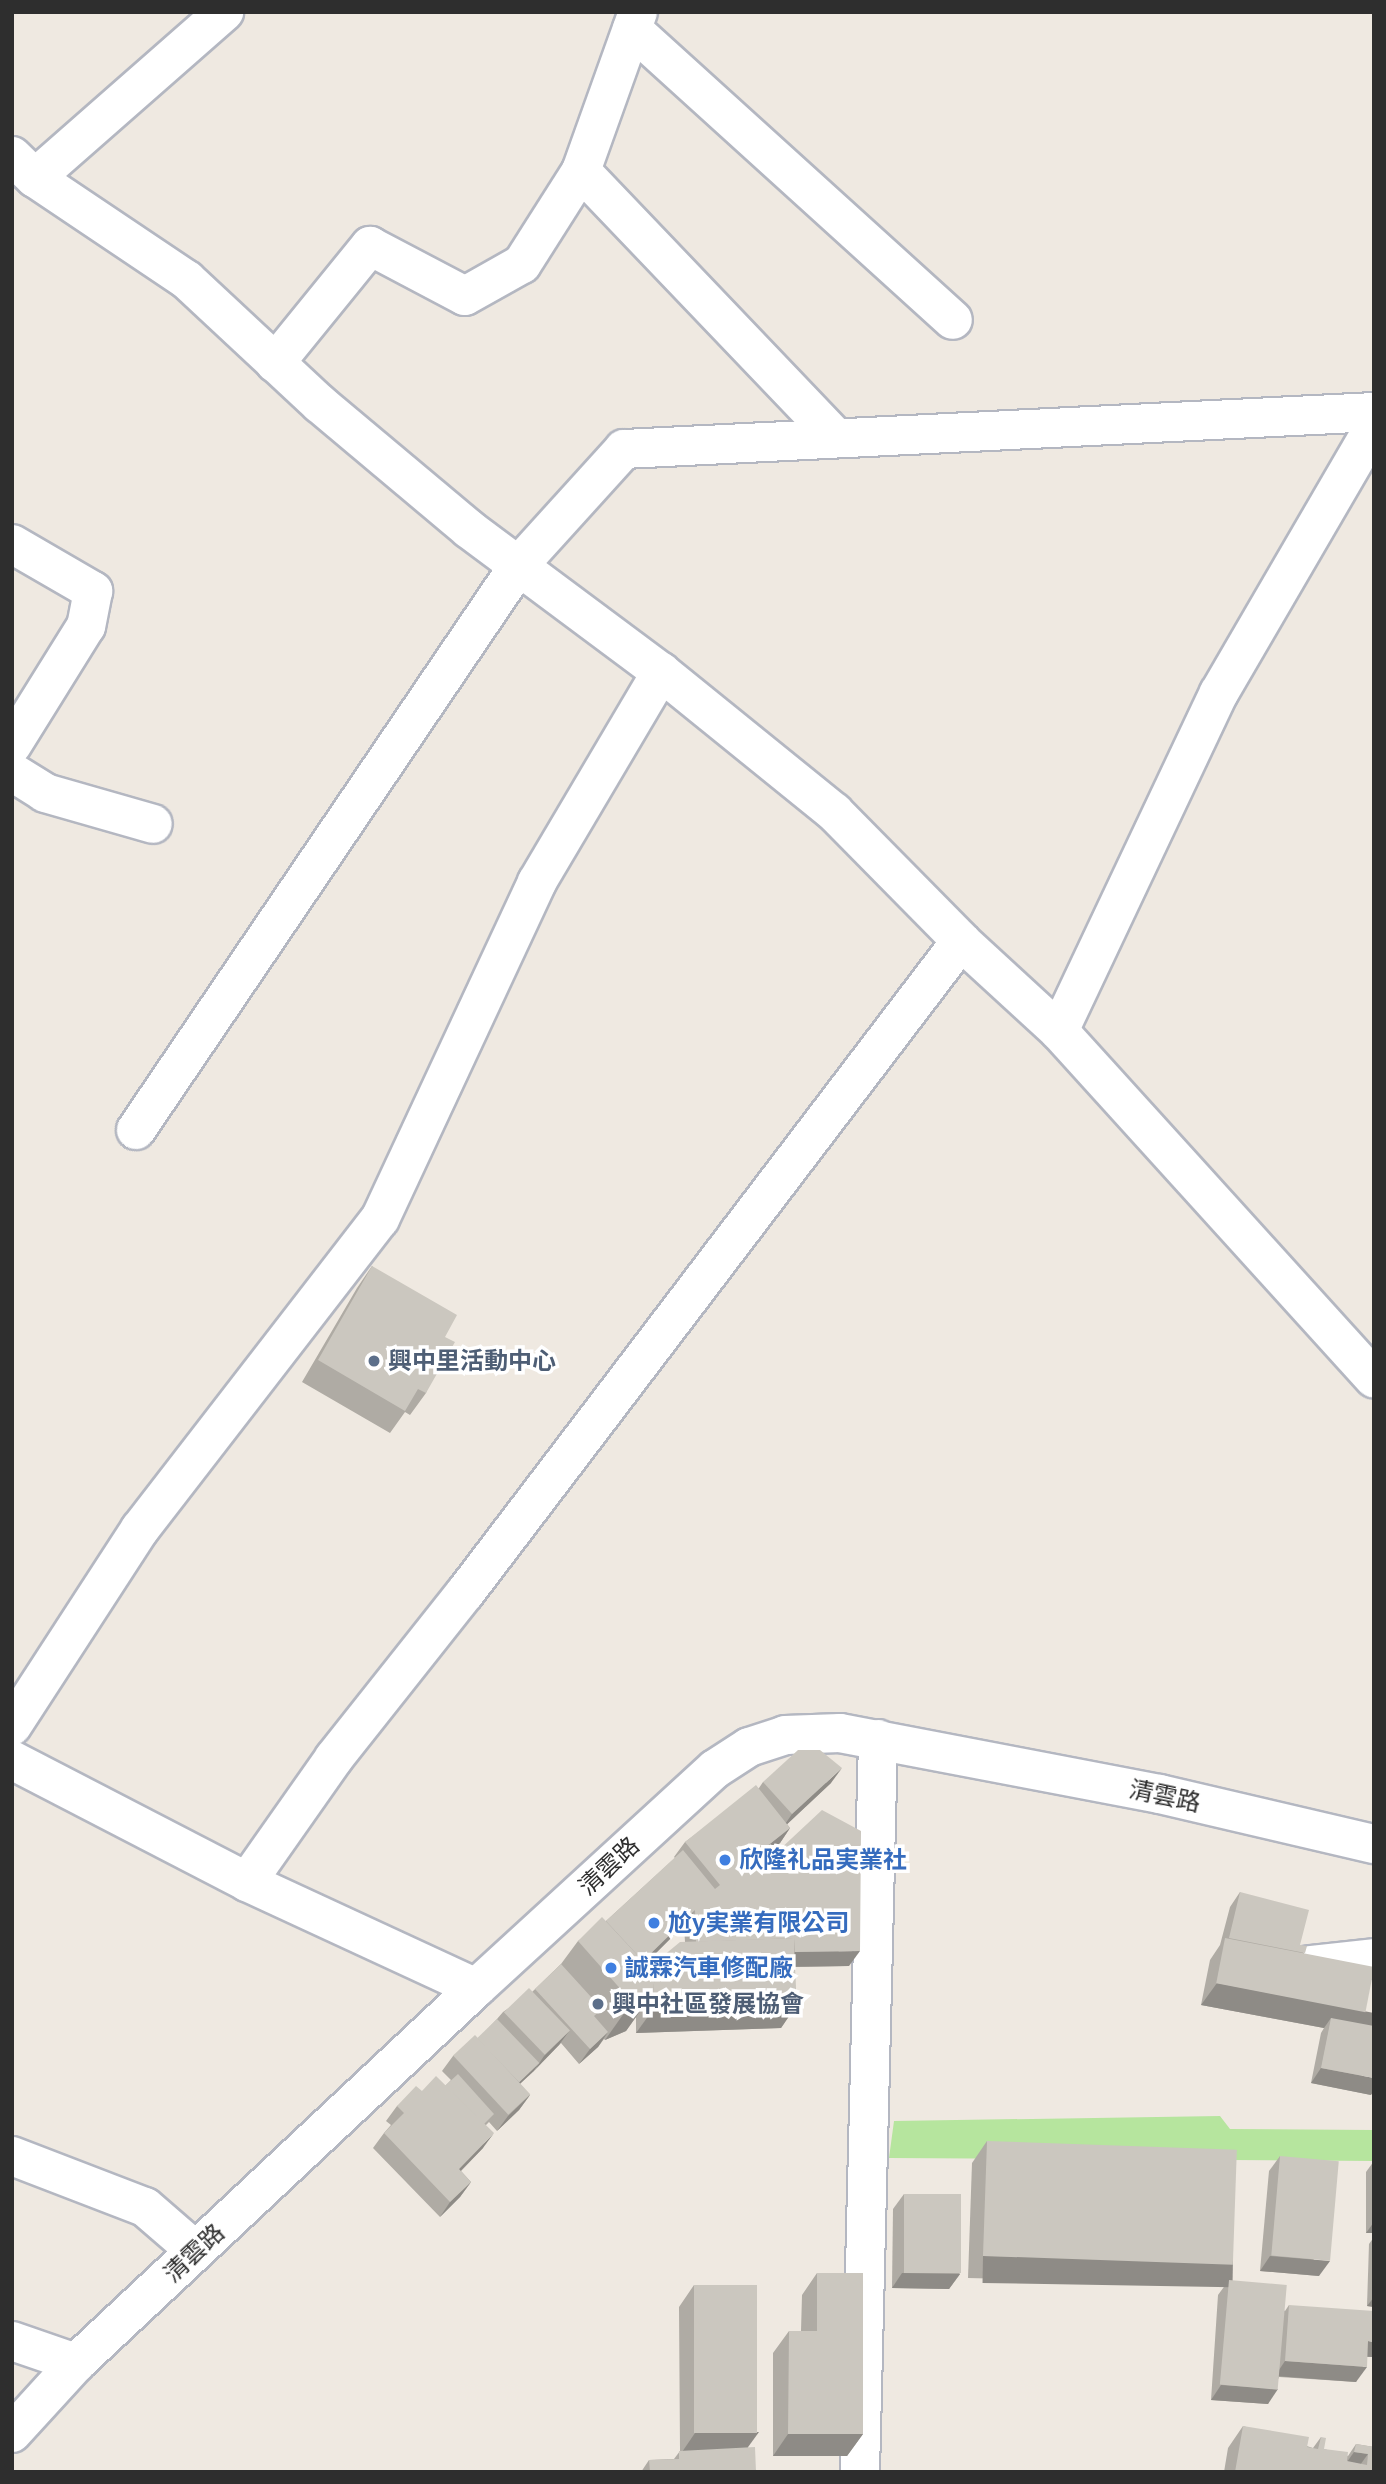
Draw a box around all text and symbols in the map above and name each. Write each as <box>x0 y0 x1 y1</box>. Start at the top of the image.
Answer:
place label: 興中里活動中心 <box>388 1347 556 1375</box>
marker: 興中里活動中心 <box>366 1353 382 1369</box>
street label: 清雲路 <box>1127 1774 1203 1818</box>
street label: 清雲路 <box>573 1831 645 1901</box>
place label: 欣隆礼品実業社 <box>739 1846 907 1874</box>
marker: 欣隆礼品実業社 <box>717 1852 733 1868</box>
place label: 尬y実業有限公司 <box>668 1909 849 1937</box>
marker: 尬y実業有限公司 <box>646 1915 662 1931</box>
place label: 誠霖汽車修配廠 <box>625 1954 793 1982</box>
marker: 誠霖汽車修配廠 <box>603 1960 619 1976</box>
place label: 興中社區發展協會 <box>612 1990 804 2018</box>
marker: 興中社區發展協會 <box>590 1996 606 2012</box>
street label: 清雲路 <box>158 2218 230 2288</box>

